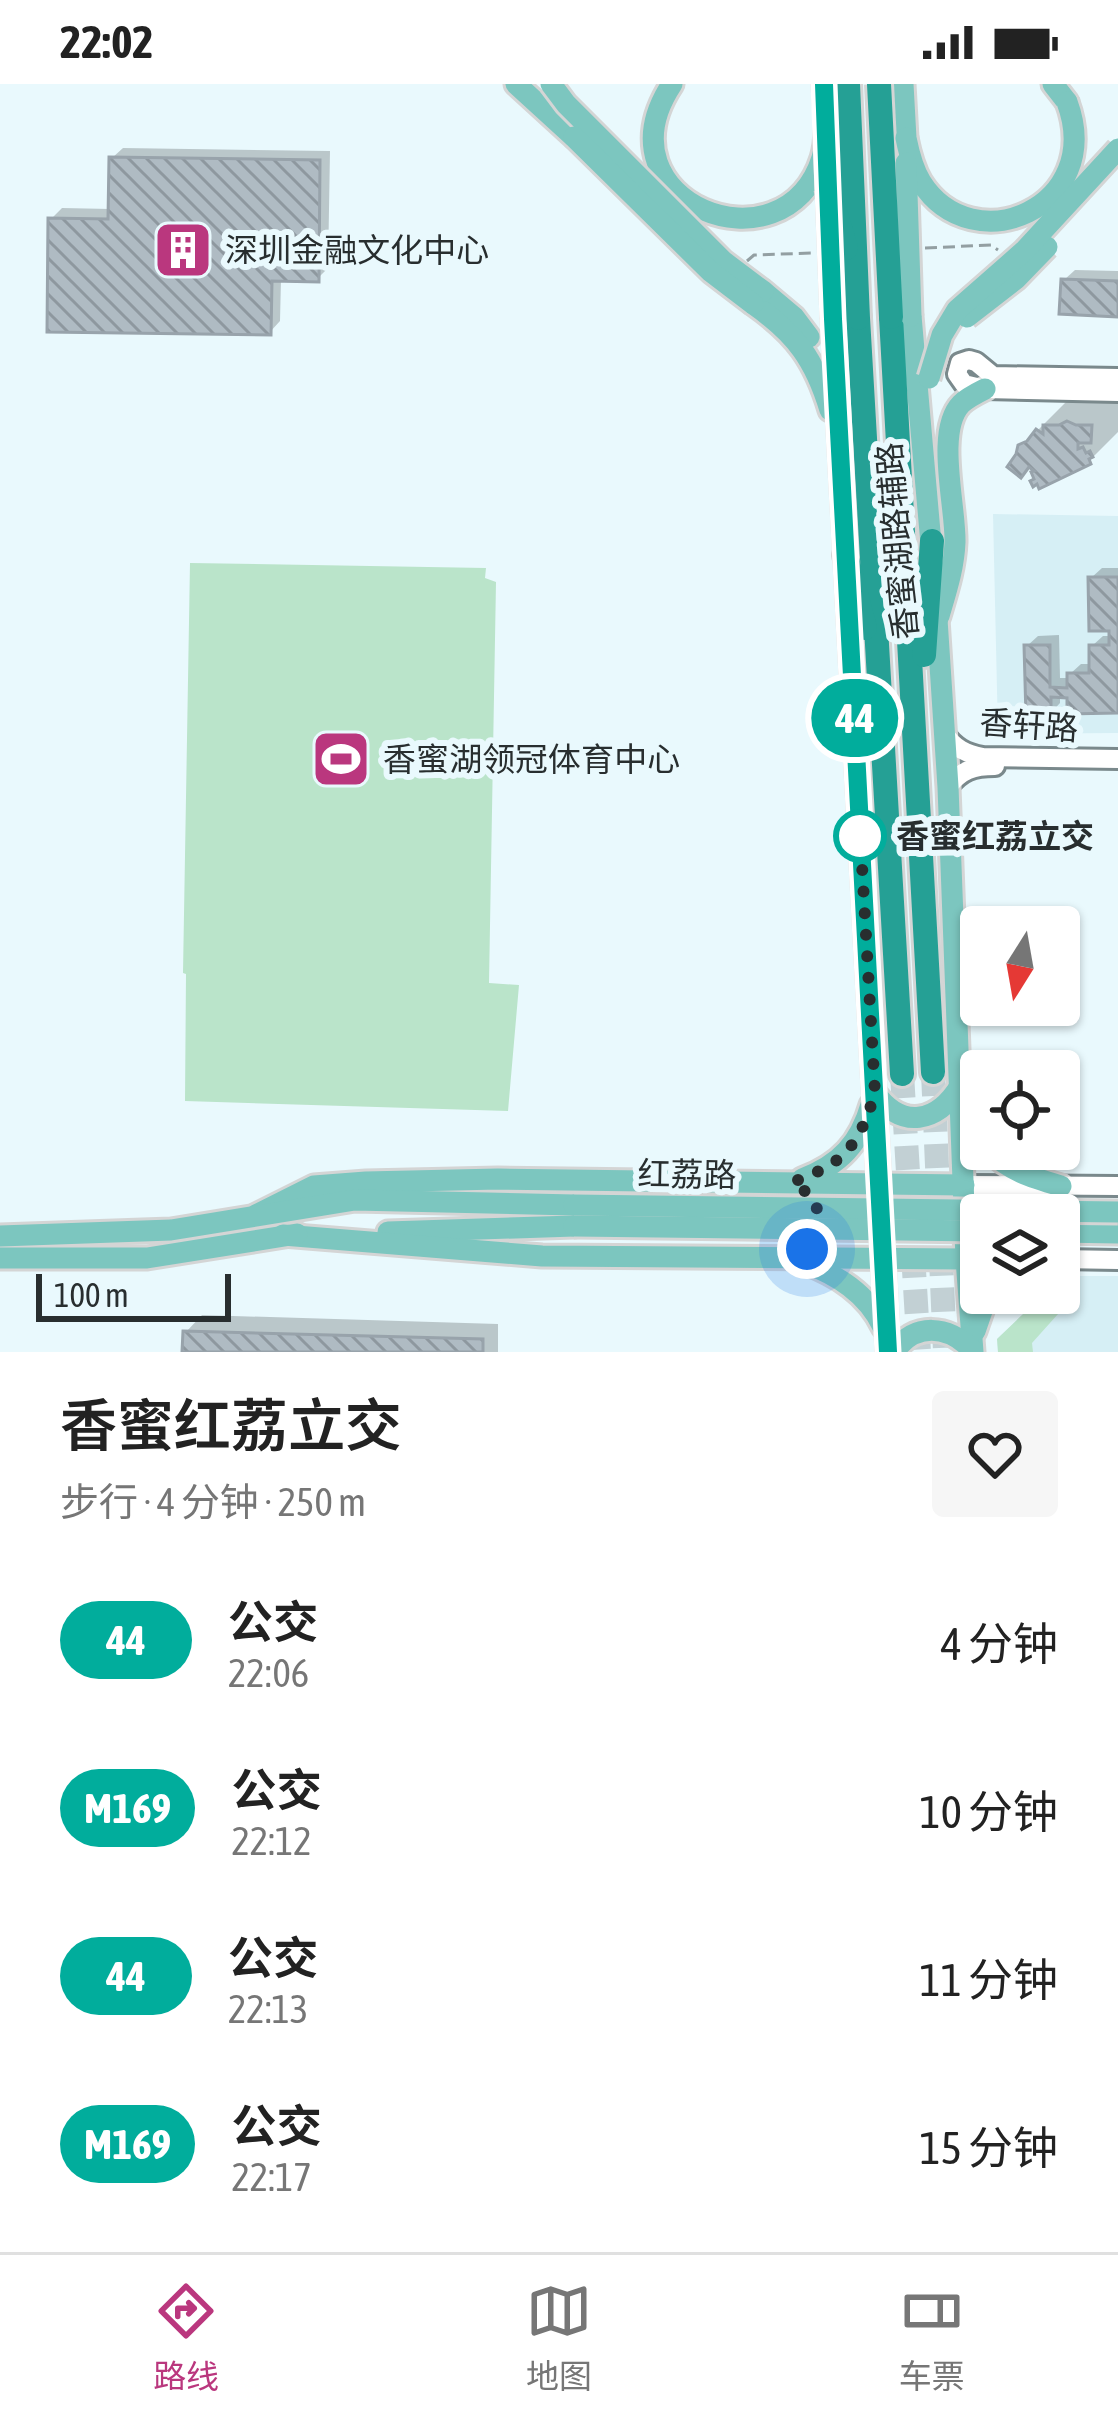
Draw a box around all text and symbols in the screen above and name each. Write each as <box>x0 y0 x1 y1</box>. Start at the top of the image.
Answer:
text: 22:02 <box>60 16 154 68</box>
building icon: 深圳金融文化中心 <box>152 219 214 281</box>
place label: 深圳金融文化中心 <box>225 231 489 269</box>
street label: 香蜜湖路辅路 <box>869 441 925 641</box>
line badge: 44 <box>801 679 909 757</box>
text: 44 <box>835 694 875 742</box>
street label: 香轩路 <box>978 703 1080 747</box>
sports icon: 香蜜湖领冠体育中心 <box>310 728 372 790</box>
place label: 香蜜湖领冠体育中心 <box>383 740 680 778</box>
marker: 香蜜红荔立交 <box>835 811 885 861</box>
place label: 香蜜红荔立交 <box>896 817 1094 855</box>
north arrow <box>960 906 1080 1026</box>
map controls <box>960 906 1080 1314</box>
button: locate <box>960 1050 1080 1170</box>
street label: 红荔路 <box>637 1154 737 1194</box>
button: layers <box>960 1194 1080 1314</box>
your location <box>777 1219 837 1279</box>
scale bar <box>36 1268 231 1321</box>
text: 100 m <box>54 1276 129 1314</box>
button: heart <box>932 1391 1058 1517</box>
text: 香蜜红荔立交 <box>60 1393 402 1458</box>
text: 步行 · 4 分钟 · 250 m <box>60 1480 366 1524</box>
text: 公交 <box>228 1596 318 1648</box>
text: 44 <box>106 1616 146 1664</box>
text: 4 分钟 <box>941 1618 1058 1670</box>
text: 22:06 <box>228 1651 309 1695</box>
text: 公交 <box>231 1764 321 1816</box>
text: M169 <box>84 1784 171 1832</box>
text: 10 分钟 <box>920 1786 1058 1838</box>
text: 22:12 <box>231 1819 312 1863</box>
text: 公交 <box>228 1932 318 1984</box>
text: 44 <box>106 1952 146 2000</box>
text: 11 分钟 <box>920 1954 1058 2006</box>
text: 22:13 <box>228 1987 308 2031</box>
text: 公交 <box>231 2100 321 2152</box>
text: M169 <box>84 2120 171 2168</box>
text: 15 分钟 <box>920 2122 1058 2174</box>
text: 22:17 <box>231 2155 312 2199</box>
tab: 路线 <box>153 2278 219 2398</box>
tab: 地图 <box>526 2278 592 2398</box>
tab: 车票 <box>899 2278 965 2398</box>

